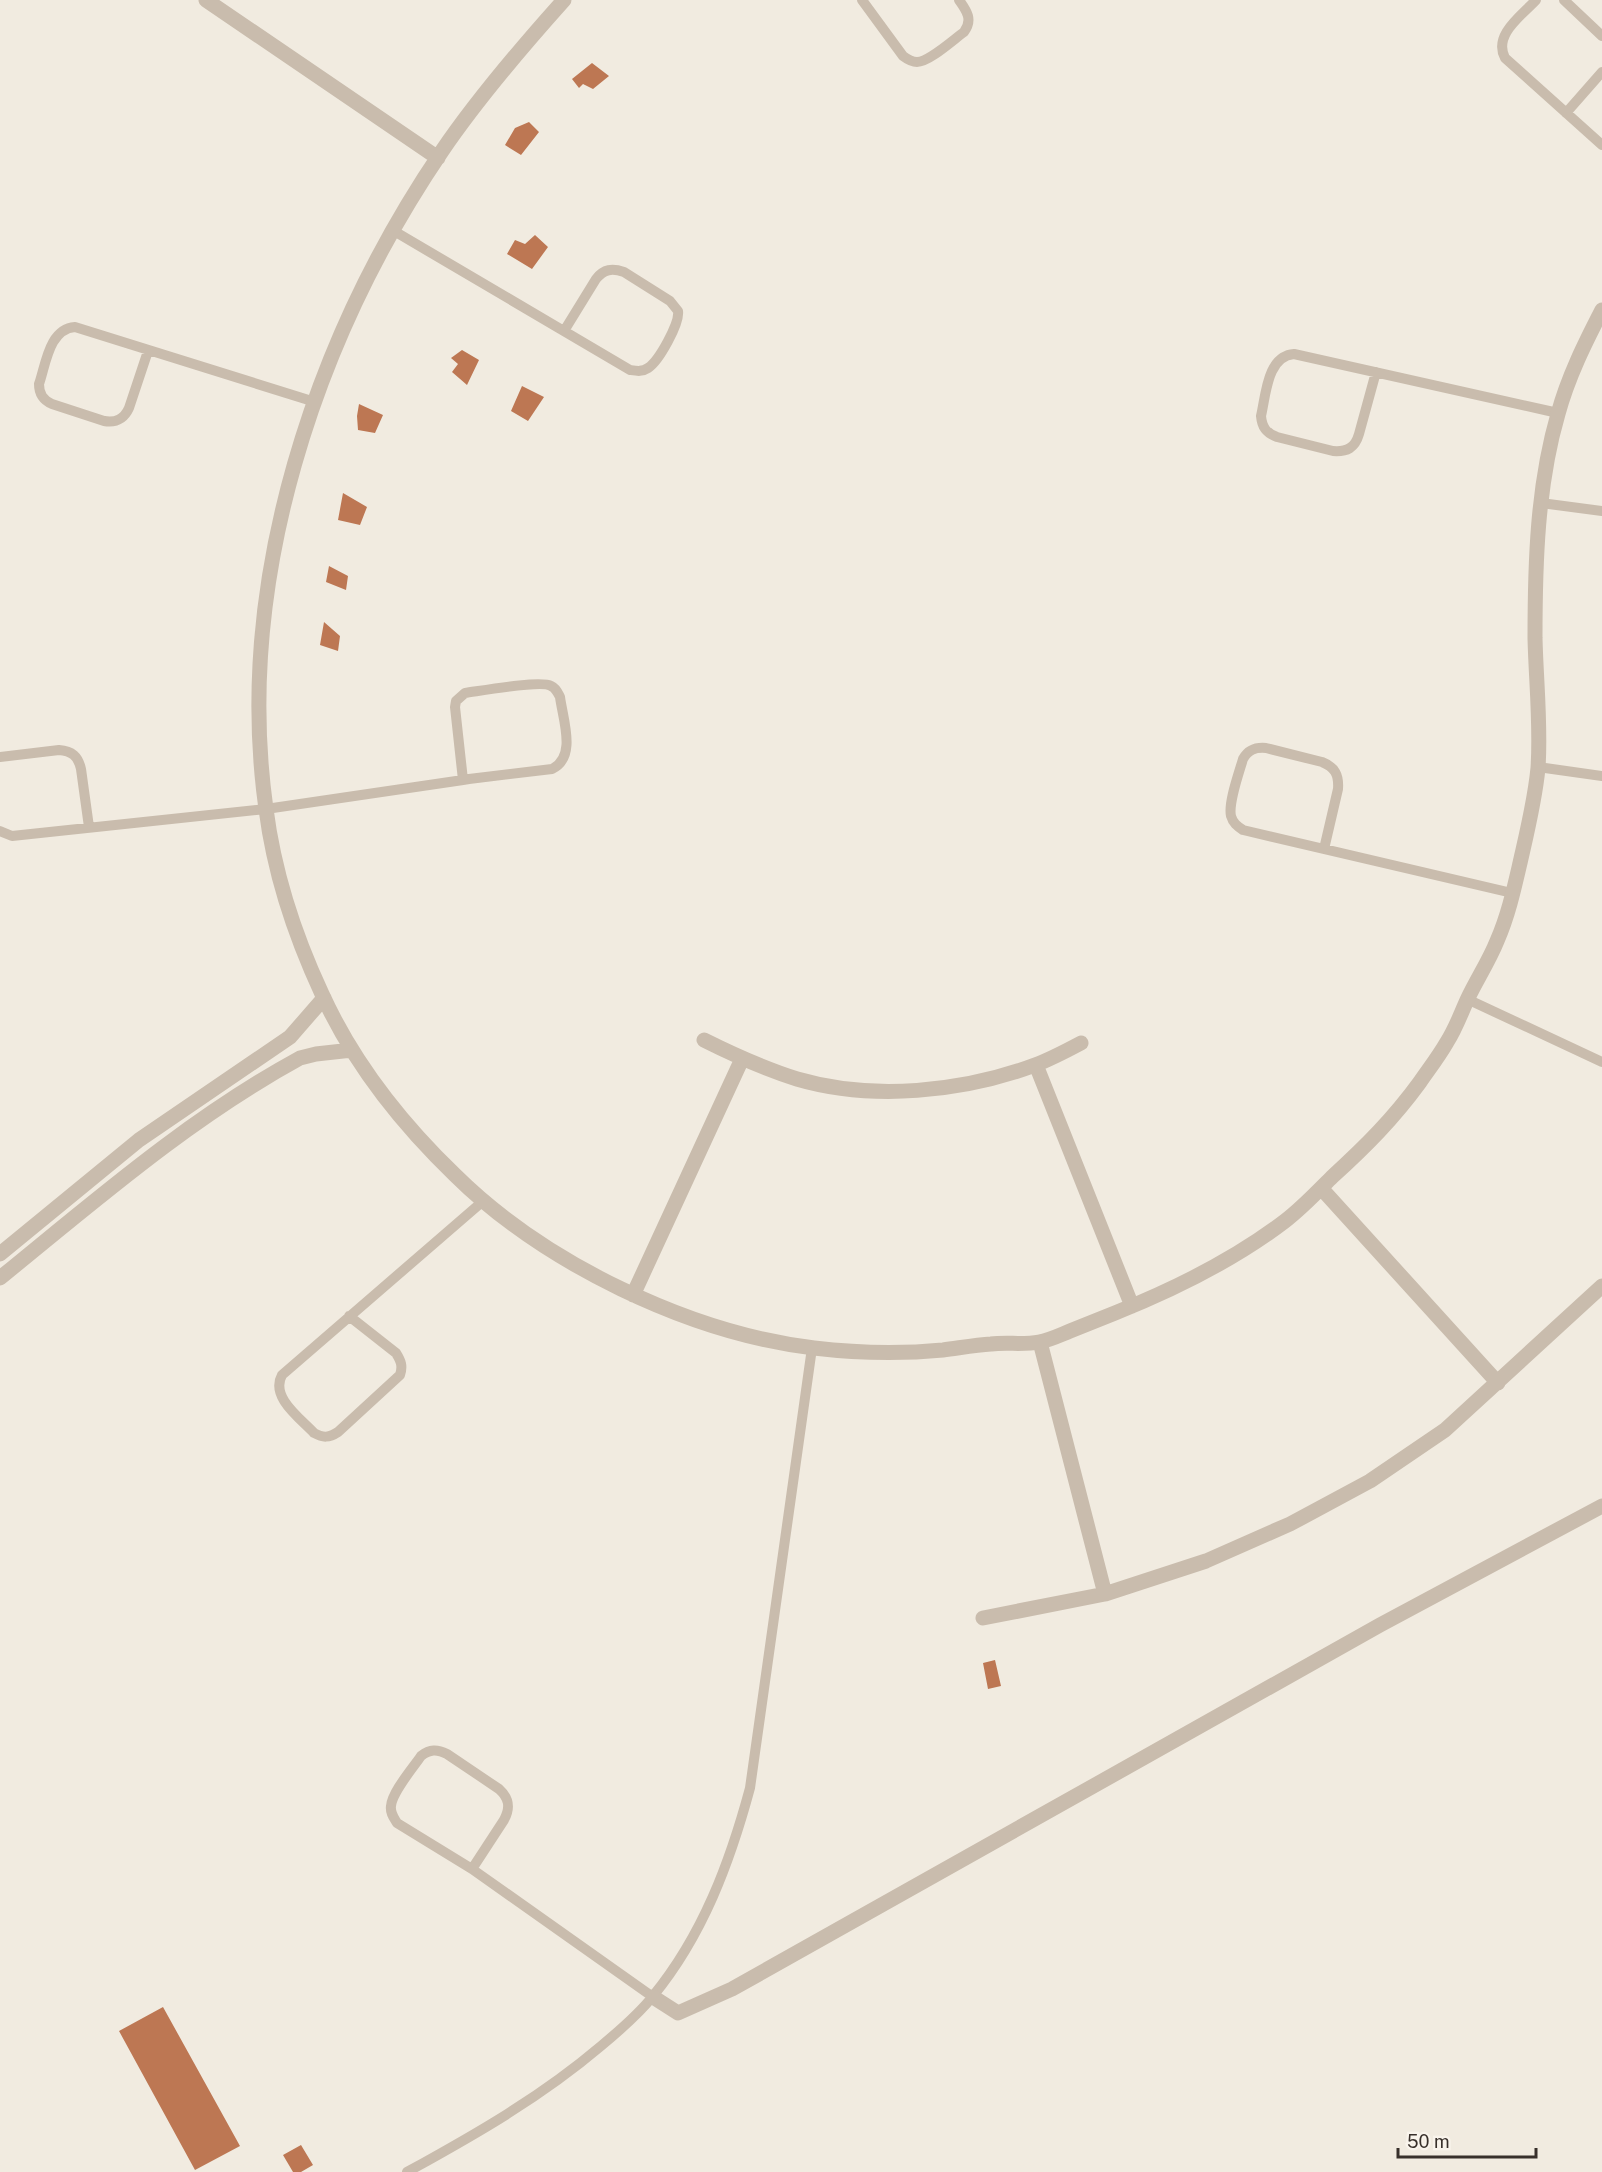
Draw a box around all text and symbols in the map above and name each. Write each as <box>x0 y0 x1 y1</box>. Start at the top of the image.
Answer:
scale bar <box>1398 2121 1536 2159</box>
text: 50 m <box>1407 2131 1450 2152</box>

